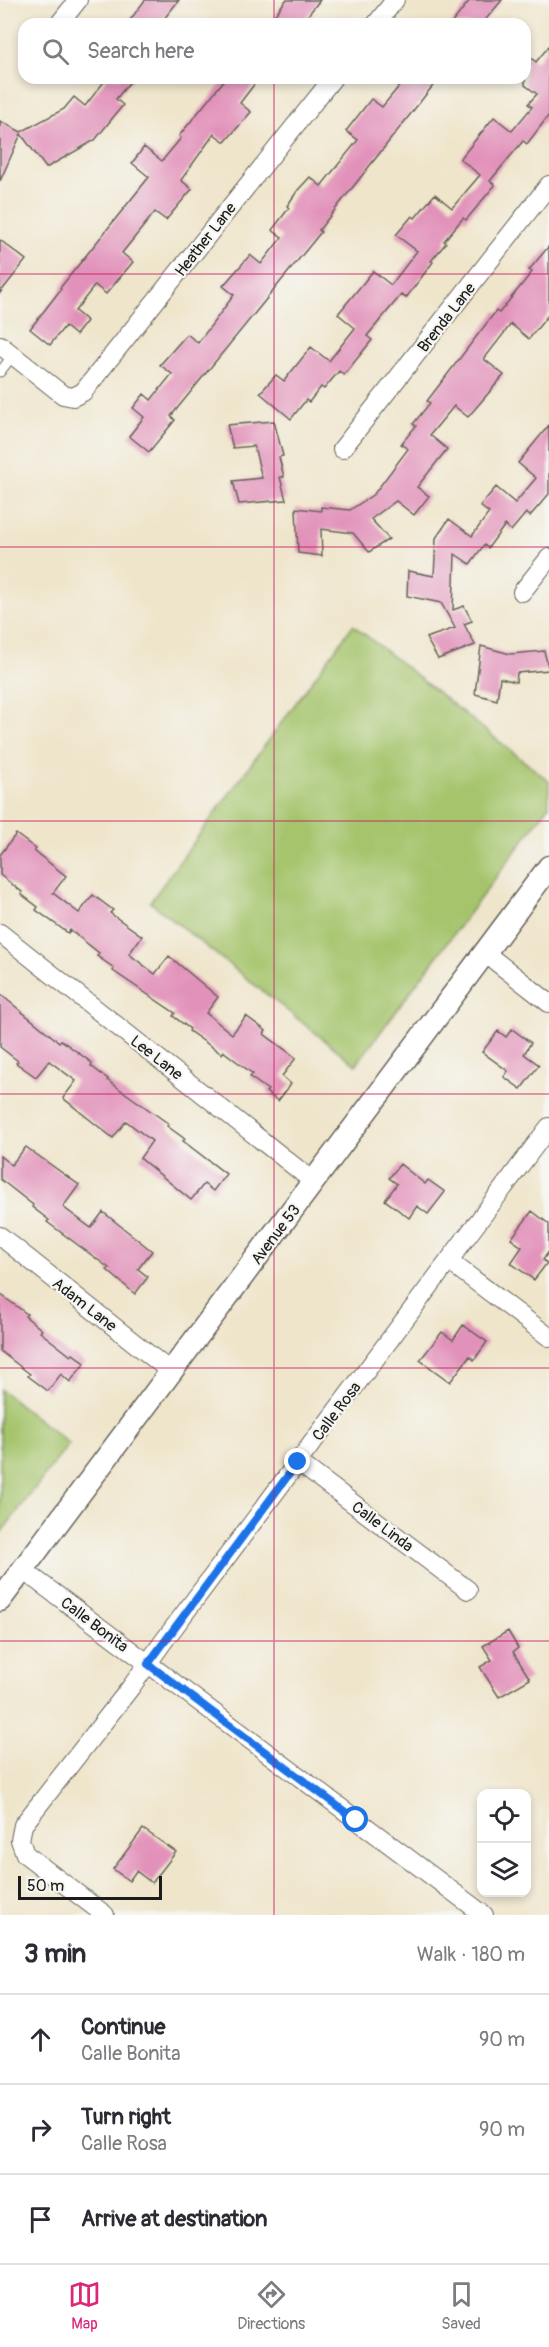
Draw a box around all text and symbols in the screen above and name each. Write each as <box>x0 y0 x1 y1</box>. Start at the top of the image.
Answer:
search box <box>18 18 531 84</box>
icon: search <box>39 35 72 68</box>
text: Search here <box>87 37 194 65</box>
street label: Heather Lane <box>171 199 241 281</box>
street label: Brenda Lane <box>413 279 480 356</box>
street label: Lee Lane <box>126 1031 187 1085</box>
street label: Avenue 53 <box>247 1200 305 1269</box>
street label: Adam Lane <box>48 1273 121 1336</box>
street label: Calle Rosa <box>308 1378 365 1445</box>
route end <box>284 1448 310 1474</box>
street label: Calle Linda <box>347 1497 417 1557</box>
street label: Calle Bonita <box>57 1593 132 1657</box>
map controls <box>477 1789 531 1897</box>
button: locate <box>477 1789 531 1843</box>
route start <box>342 1806 368 1832</box>
button: layers <box>477 1843 531 1897</box>
scale bar <box>18 1873 162 1900</box>
text: 50 m <box>27 1876 64 1896</box>
text: 3 min <box>24 1938 86 1970</box>
text: Walk · 180 m <box>417 1942 525 1967</box>
text: Continue <box>81 2013 165 2041</box>
icon: ahead <box>24 2023 57 2056</box>
text: 90 m <box>479 2027 525 2052</box>
text: Calle Bonita <box>81 2041 180 2066</box>
text: Turn right <box>81 2103 171 2131</box>
icon: right <box>24 2113 57 2146</box>
text: 90 m <box>479 2117 525 2142</box>
text: Calle Rosa <box>81 2131 167 2156</box>
icon: arrive <box>24 2203 57 2236</box>
text: Arrive at destination <box>81 2205 267 2233</box>
tab: Map <box>68 2278 101 2334</box>
tab: Directions <box>237 2278 305 2334</box>
tab: Saved <box>441 2278 481 2334</box>

